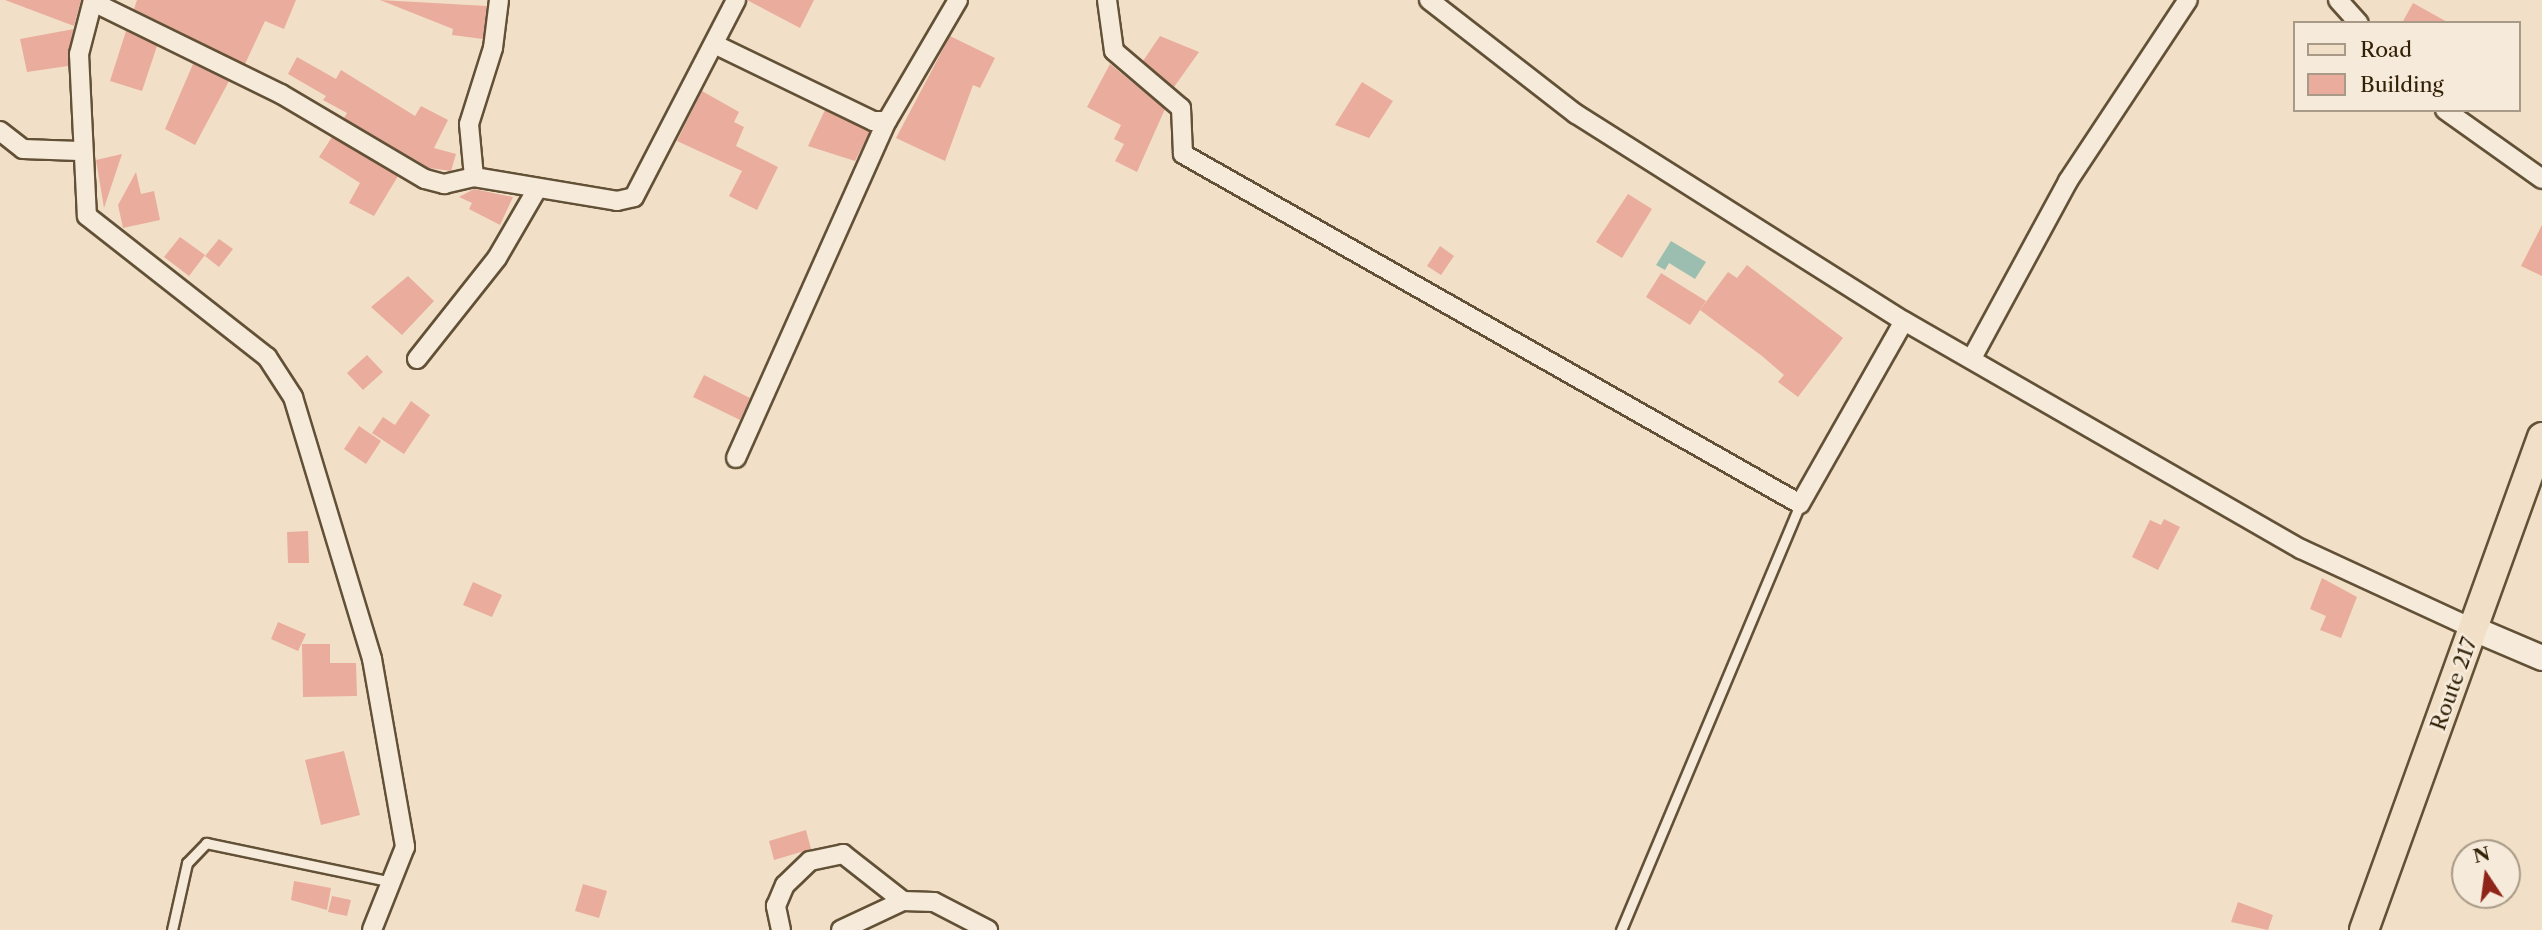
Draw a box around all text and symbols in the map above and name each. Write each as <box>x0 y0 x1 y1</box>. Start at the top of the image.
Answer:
legend <box>2294 21 2521 112</box>
text: Road <box>2360 37 2412 62</box>
text: Building <box>2360 72 2444 97</box>
street label: Route 217 <box>2426 634 2482 734</box>
north arrow <box>2451 839 2521 909</box>
text: N <box>2471 842 2492 868</box>

